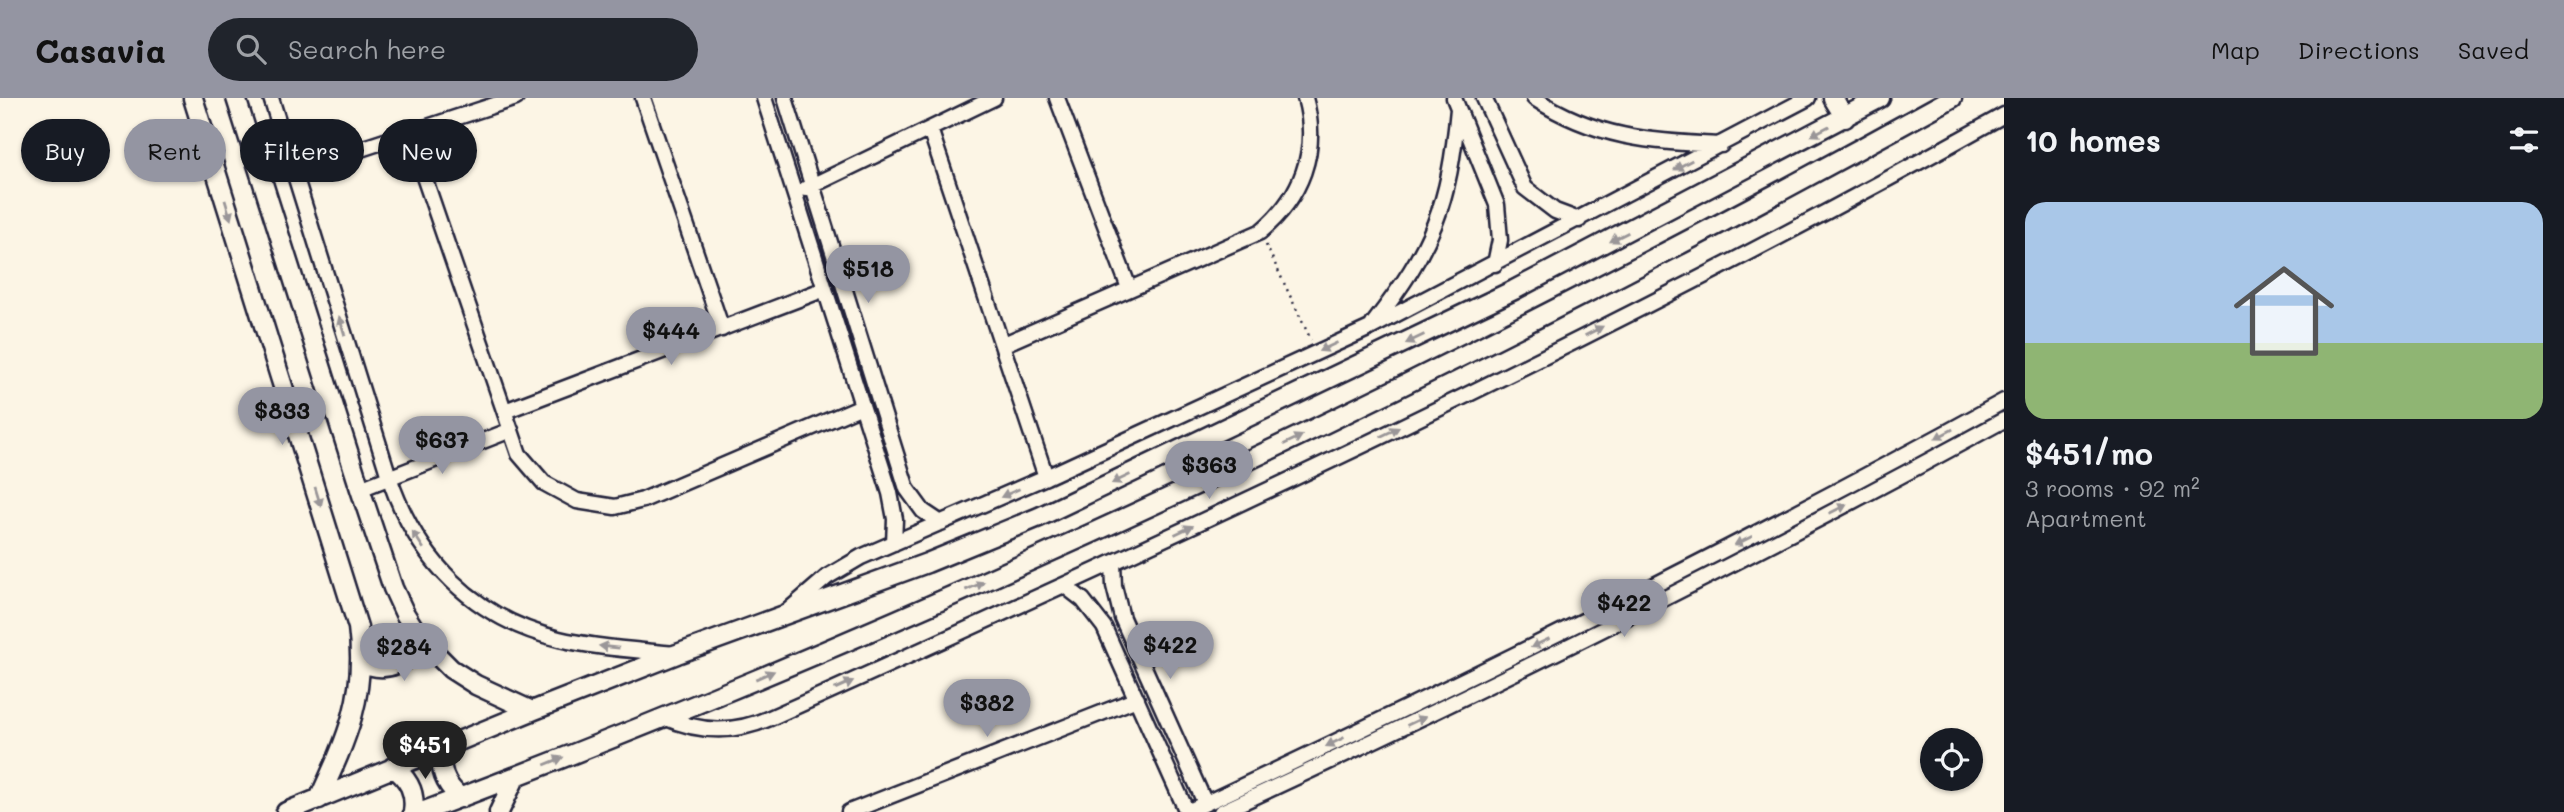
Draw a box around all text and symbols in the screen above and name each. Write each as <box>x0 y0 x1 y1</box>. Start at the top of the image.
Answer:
search box <box>208 18 698 81</box>
text: Casavia <box>35 28 166 71</box>
icon: search <box>232 30 270 68</box>
text: Search here <box>288 32 446 66</box>
text: Map <box>2211 34 2260 65</box>
text: Directions <box>2298 34 2420 65</box>
text: Saved <box>2458 34 2529 65</box>
chip: Buy <box>21 119 110 182</box>
chip: Rent <box>124 119 226 182</box>
chip: Filters <box>240 119 364 182</box>
chip: New <box>378 119 477 182</box>
text: 10 homes <box>2025 120 2161 160</box>
icon: filters <box>2505 121 2543 159</box>
one-way arrow <box>1810 125 1830 137</box>
one-way arrow <box>1673 159 1693 171</box>
one-way arrow <box>224 200 234 221</box>
one-way arrow <box>1609 231 1628 243</box>
pin: $518 <box>827 246 909 305</box>
icon: home <box>2221 248 2347 374</box>
text: $518 <box>842 253 894 283</box>
pin: $444 <box>630 308 712 367</box>
one-way arrow <box>337 315 347 336</box>
text: $444 <box>642 315 700 345</box>
one-way arrow <box>1584 325 1604 336</box>
one-way arrow <box>1405 333 1425 345</box>
one-way arrow <box>1318 342 1339 353</box>
pin: $833 <box>241 388 323 447</box>
text: $833 <box>254 395 310 425</box>
pin: $637 <box>401 416 483 476</box>
text: $637 <box>415 424 469 454</box>
one-way arrow <box>1380 426 1400 437</box>
one-way arrow <box>1934 428 1954 440</box>
text: $451/mo <box>2025 433 2153 473</box>
one-way arrow <box>1283 435 1303 446</box>
pin: $363 <box>1168 442 1250 501</box>
text: $363 <box>1181 449 1237 479</box>
one-way arrow <box>1111 473 1131 484</box>
text: 3 rooms · 92 m² <box>2025 473 2200 503</box>
one-way arrow <box>314 487 324 508</box>
one-way arrow <box>1000 487 1020 499</box>
one-way arrow <box>1829 503 1848 515</box>
text: Apartment <box>2025 503 2147 533</box>
one-way arrow <box>1174 524 1194 535</box>
one-way arrow <box>411 530 424 550</box>
one-way arrow <box>1733 535 1753 546</box>
one-way arrow <box>964 580 985 591</box>
pin: $422 <box>1583 580 1665 639</box>
text: $422 <box>1597 587 1651 617</box>
pin: $422 <box>1129 622 1211 681</box>
pin: $284 <box>363 624 445 683</box>
text: $422 <box>1143 629 1197 659</box>
text: $284 <box>376 631 432 661</box>
one-way arrow <box>1530 638 1550 649</box>
one-way arrow <box>598 641 620 652</box>
one-way arrow <box>755 670 776 681</box>
one-way arrow <box>833 679 854 690</box>
pin: $382 <box>946 680 1028 739</box>
text: $382 <box>959 687 1015 717</box>
one-way arrow <box>1406 715 1426 727</box>
pin: $451 <box>384 722 466 781</box>
map controls <box>1920 728 1983 791</box>
button: locate <box>1920 728 1983 791</box>
text: $451 <box>399 729 451 759</box>
one-way arrow <box>1325 737 1345 748</box>
one-way arrow <box>544 755 565 766</box>

